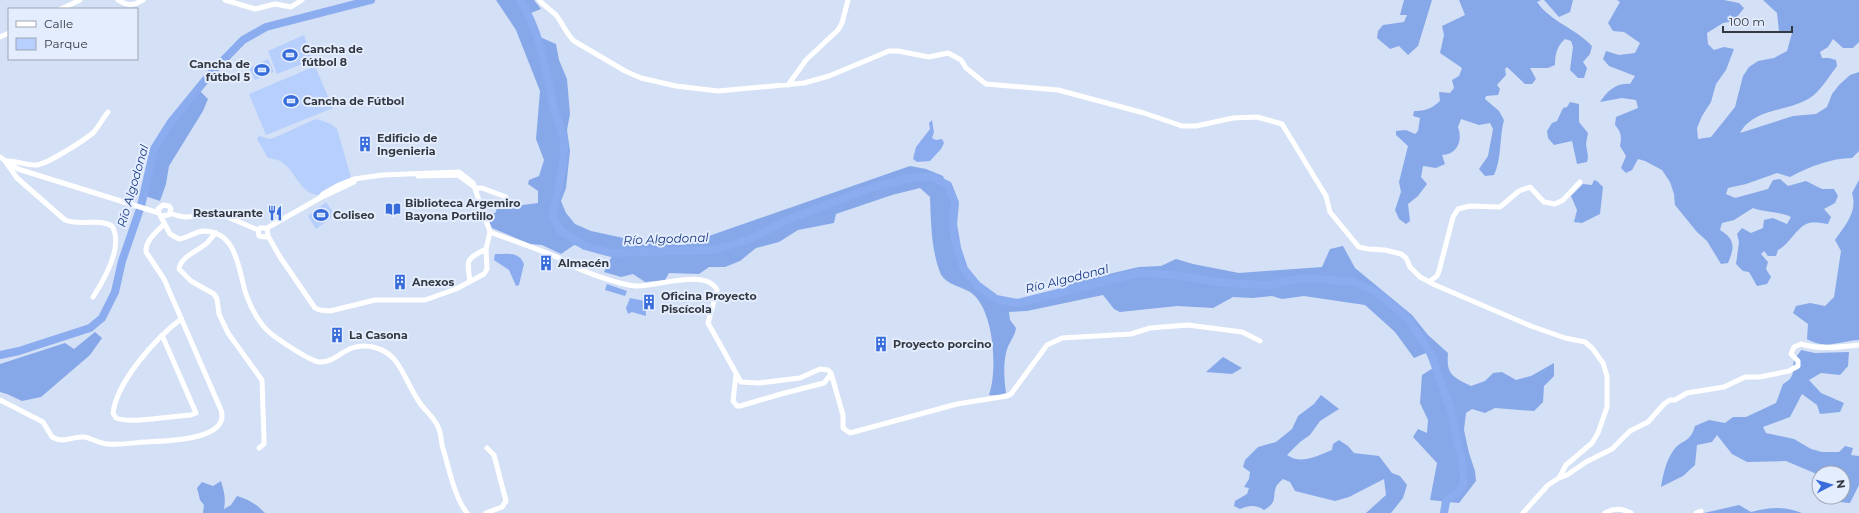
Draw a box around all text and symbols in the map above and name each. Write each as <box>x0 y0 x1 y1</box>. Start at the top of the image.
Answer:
legend <box>8 8 138 60</box>
scale bar <box>1723 8 1792 34</box>
text: 100 m <box>1729 14 1765 29</box>
text: Calle <box>44 16 73 31</box>
text: Parque <box>44 36 88 51</box>
place label: Cancha de fútbol 8 <box>302 42 363 69</box>
sports icon: Cancha de fútbol 8 <box>281 46 299 64</box>
place label: Cancha de fútbol 5 <box>189 57 250 84</box>
sports icon: Cancha de fútbol 5 <box>253 61 271 79</box>
sports icon: Cancha de Fútbol <box>282 92 300 110</box>
place label: Cancha de Fútbol <box>303 94 404 108</box>
place label: Edificio de Ingenieria <box>377 131 438 158</box>
building icon: Edificio de Ingenieria <box>356 135 374 153</box>
water label: Río Algodonal <box>114 142 152 229</box>
place label: Biblioteca Argemiro Bayona Portillo <box>405 196 521 223</box>
library icon: Biblioteca Argemiro Bayona Portillo <box>384 200 402 218</box>
restaurant icon: Restaurante <box>266 204 284 222</box>
place label: Restaurante <box>193 206 263 220</box>
sports icon: Coliseo <box>312 206 330 224</box>
place label: Coliseo <box>333 208 375 222</box>
water label: Río Algodonal <box>623 229 710 247</box>
building icon: Almacén <box>537 254 555 272</box>
place label: Almacén <box>557 256 609 270</box>
water label: Río Algodonal <box>1024 261 1111 296</box>
building icon: Anexos <box>391 273 409 291</box>
place label: Anexos <box>411 275 454 289</box>
place label: Oficina Proyecto Piscícola <box>661 289 757 316</box>
building icon: Oficina Proyecto Piscícola <box>640 293 658 311</box>
building icon: La Casona <box>328 326 346 344</box>
place label: La Casona <box>349 328 408 342</box>
building icon: Proyecto porcino <box>872 335 890 353</box>
place label: Proyecto porcino <box>893 337 992 351</box>
north arrow <box>1811 465 1851 505</box>
text: N <box>1834 479 1848 489</box>

